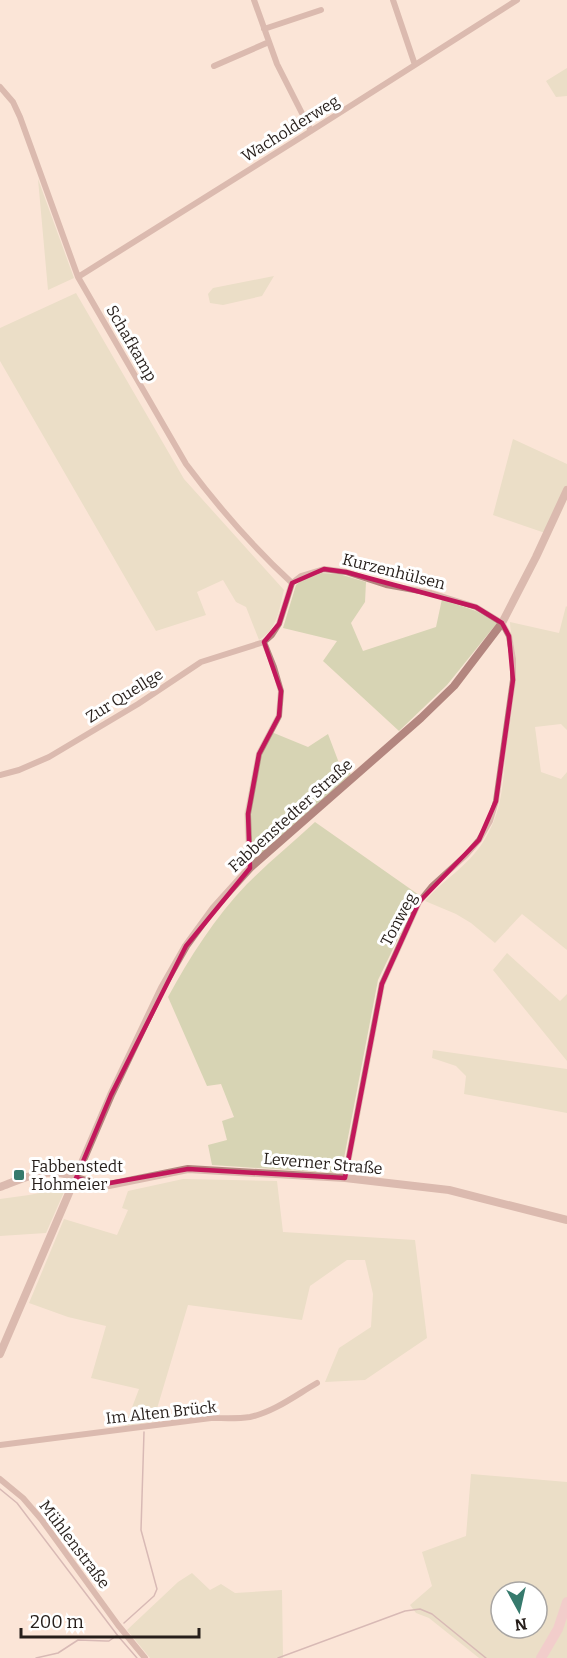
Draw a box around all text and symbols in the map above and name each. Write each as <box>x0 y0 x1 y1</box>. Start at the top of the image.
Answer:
street label: Wacholderweg <box>238 91 342 166</box>
street label: Schafkamp <box>102 302 161 385</box>
street label: Kurzenhülsen <box>340 550 447 593</box>
street label: Zur Quellge <box>82 664 166 727</box>
street label: Fabbenstedter Straße <box>224 755 356 876</box>
street label: Tonweg <box>377 889 420 949</box>
street label: Leverner Straße <box>263 1149 383 1178</box>
place label: Fabbenstedt Hohmeier <box>31 1157 123 1194</box>
marker: Fabbenstedt Hohmeier <box>12 1168 26 1182</box>
street label: Im Alten Brück <box>105 1397 217 1428</box>
street label: Mühlenstraße <box>35 1496 114 1592</box>
north arrow <box>489 1580 549 1640</box>
scale bar <box>21 1601 200 1639</box>
text: 200 m <box>30 1611 84 1633</box>
text: N <box>514 1614 528 1635</box>

